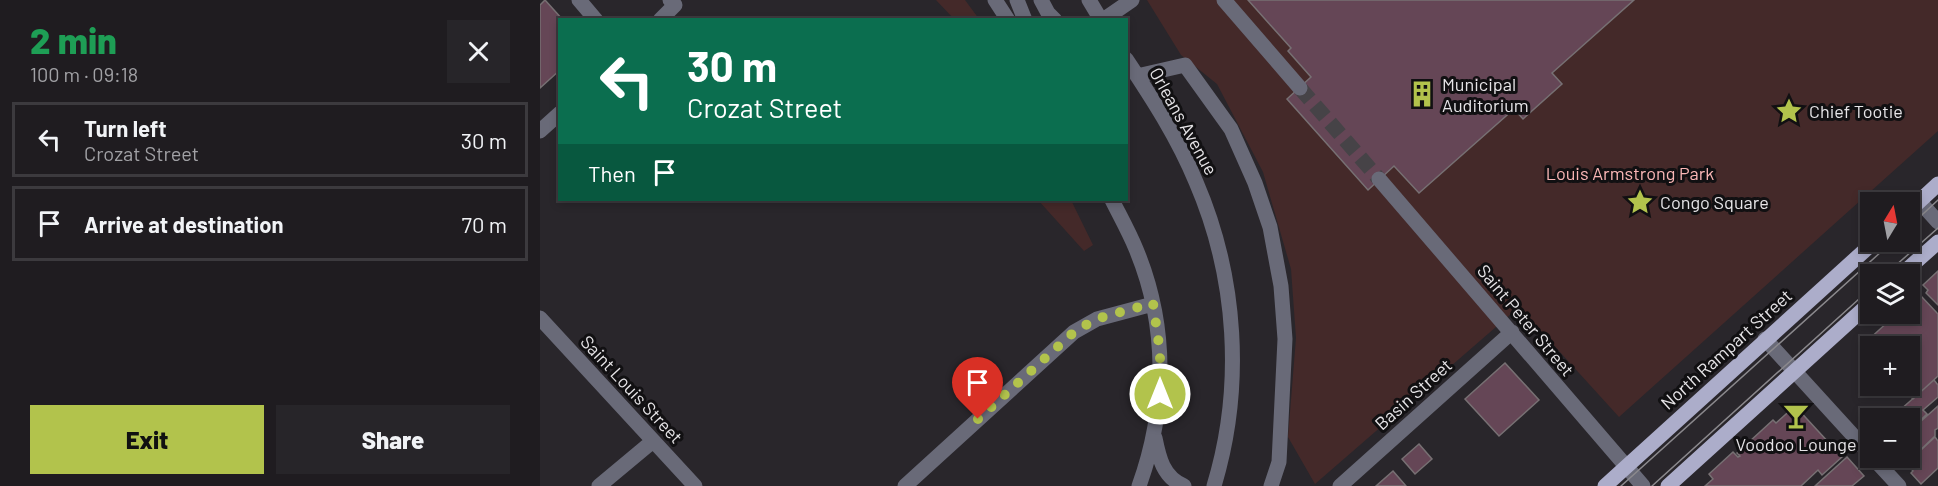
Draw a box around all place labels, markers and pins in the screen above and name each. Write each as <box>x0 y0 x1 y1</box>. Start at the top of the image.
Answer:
place label: Municipal Auditorium <box>1442 73 1529 116</box>
building icon: Municipal Auditorium <box>1407 79 1437 109</box>
place icon: Chief Tootie <box>1774 96 1804 126</box>
place label: Chief Tootie <box>1809 100 1903 122</box>
place icon: Congo Square <box>1625 187 1655 217</box>
place label: Congo Square <box>1660 191 1769 213</box>
pin <box>952 357 1003 419</box>
bar icon: Voodoo Lounge <box>1781 401 1811 431</box>
place label: Voodoo Lounge <box>1736 433 1857 455</box>

